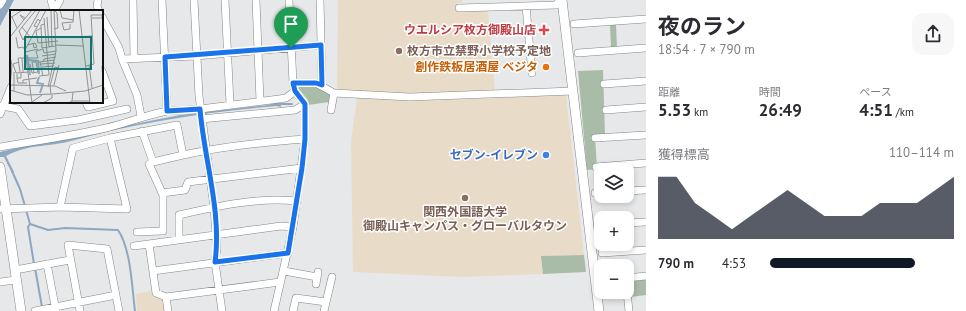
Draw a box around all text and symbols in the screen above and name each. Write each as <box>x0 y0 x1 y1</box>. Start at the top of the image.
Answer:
pin <box>274 7.0 308 48</box>
inset map <box>10 10 103 103</box>
text: 夜のラン <box>658 12 746 40</box>
icon: arrive <box>280 13 302 35</box>
button: share <box>912 13 954 55</box>
place label: ウエルシア枚方御殿山店 <box>404 22 536 37</box>
marker: ウエルシア枚方御殿山店 <box>539 25 549 35</box>
text: 18:54 · 7 × 790 m <box>658 41 755 58</box>
place label: 枚方市立禁野小学校予定地 <box>407 43 551 58</box>
marker: 枚方市立禁野小学校予定地 <box>394 46 404 56</box>
place label: 創作鉄板居酒屋 ベジタ <box>415 59 538 74</box>
marker: 創作鉄板居酒屋 ベジタ <box>541 62 551 72</box>
text: 距離 <box>658 85 680 99</box>
text: 時間 <box>759 85 781 99</box>
text: ペース <box>859 85 892 99</box>
text: 5.53 <box>658 99 691 121</box>
text: 26:49 <box>759 99 802 121</box>
text: 4:51 <box>859 99 893 121</box>
text: km <box>691 105 708 119</box>
text: /km <box>893 105 914 119</box>
text: 110–114 m <box>889 144 954 161</box>
text: 獲得標高 <box>658 146 710 163</box>
place label: セブン-イレブン <box>450 147 538 162</box>
marker: セブン-イレブン <box>541 150 551 160</box>
map controls <box>594 163 634 299</box>
button: layers <box>594 163 634 203</box>
marker: 関西外国語大学 御殿山キャンパス・グローバルタウン <box>460 193 470 203</box>
place label: 関西外国語大学 御殿山キャンパス・グローバルタウン <box>363 204 567 233</box>
button: + <box>594 211 634 251</box>
text: 790 m <box>658 255 694 272</box>
text: 4:53 <box>722 255 746 272</box>
button: − <box>594 259 634 299</box>

